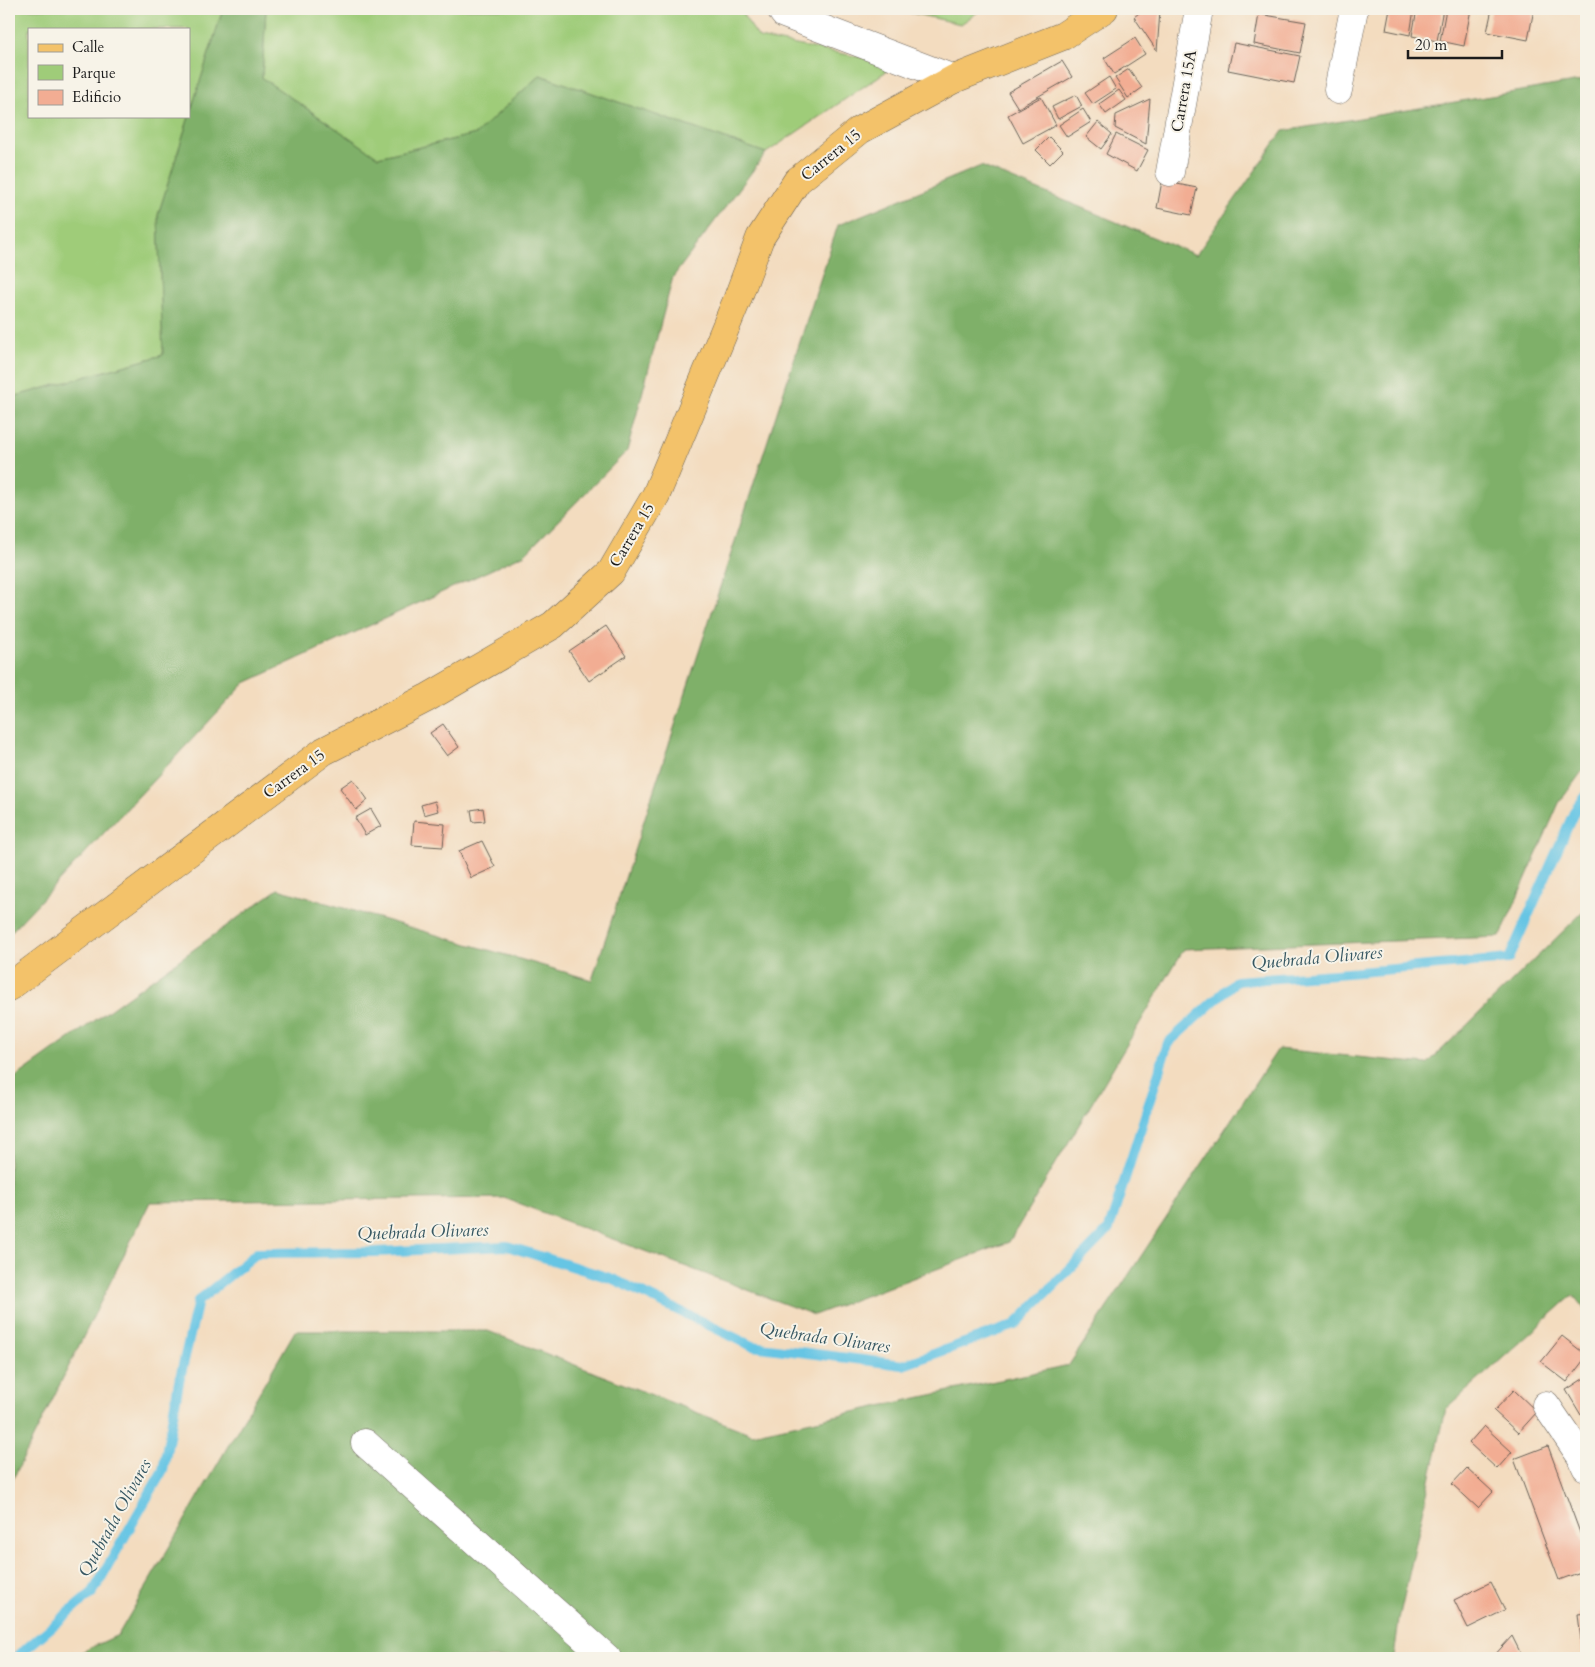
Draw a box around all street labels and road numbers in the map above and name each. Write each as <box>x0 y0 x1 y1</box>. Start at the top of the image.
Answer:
street label: Carrera 15A <box>1166 48 1202 134</box>
street label: Carrera 15 <box>796 124 866 186</box>
street label: Carrera 15 <box>604 499 660 571</box>
street label: Carrera 15 <box>259 744 329 804</box>

